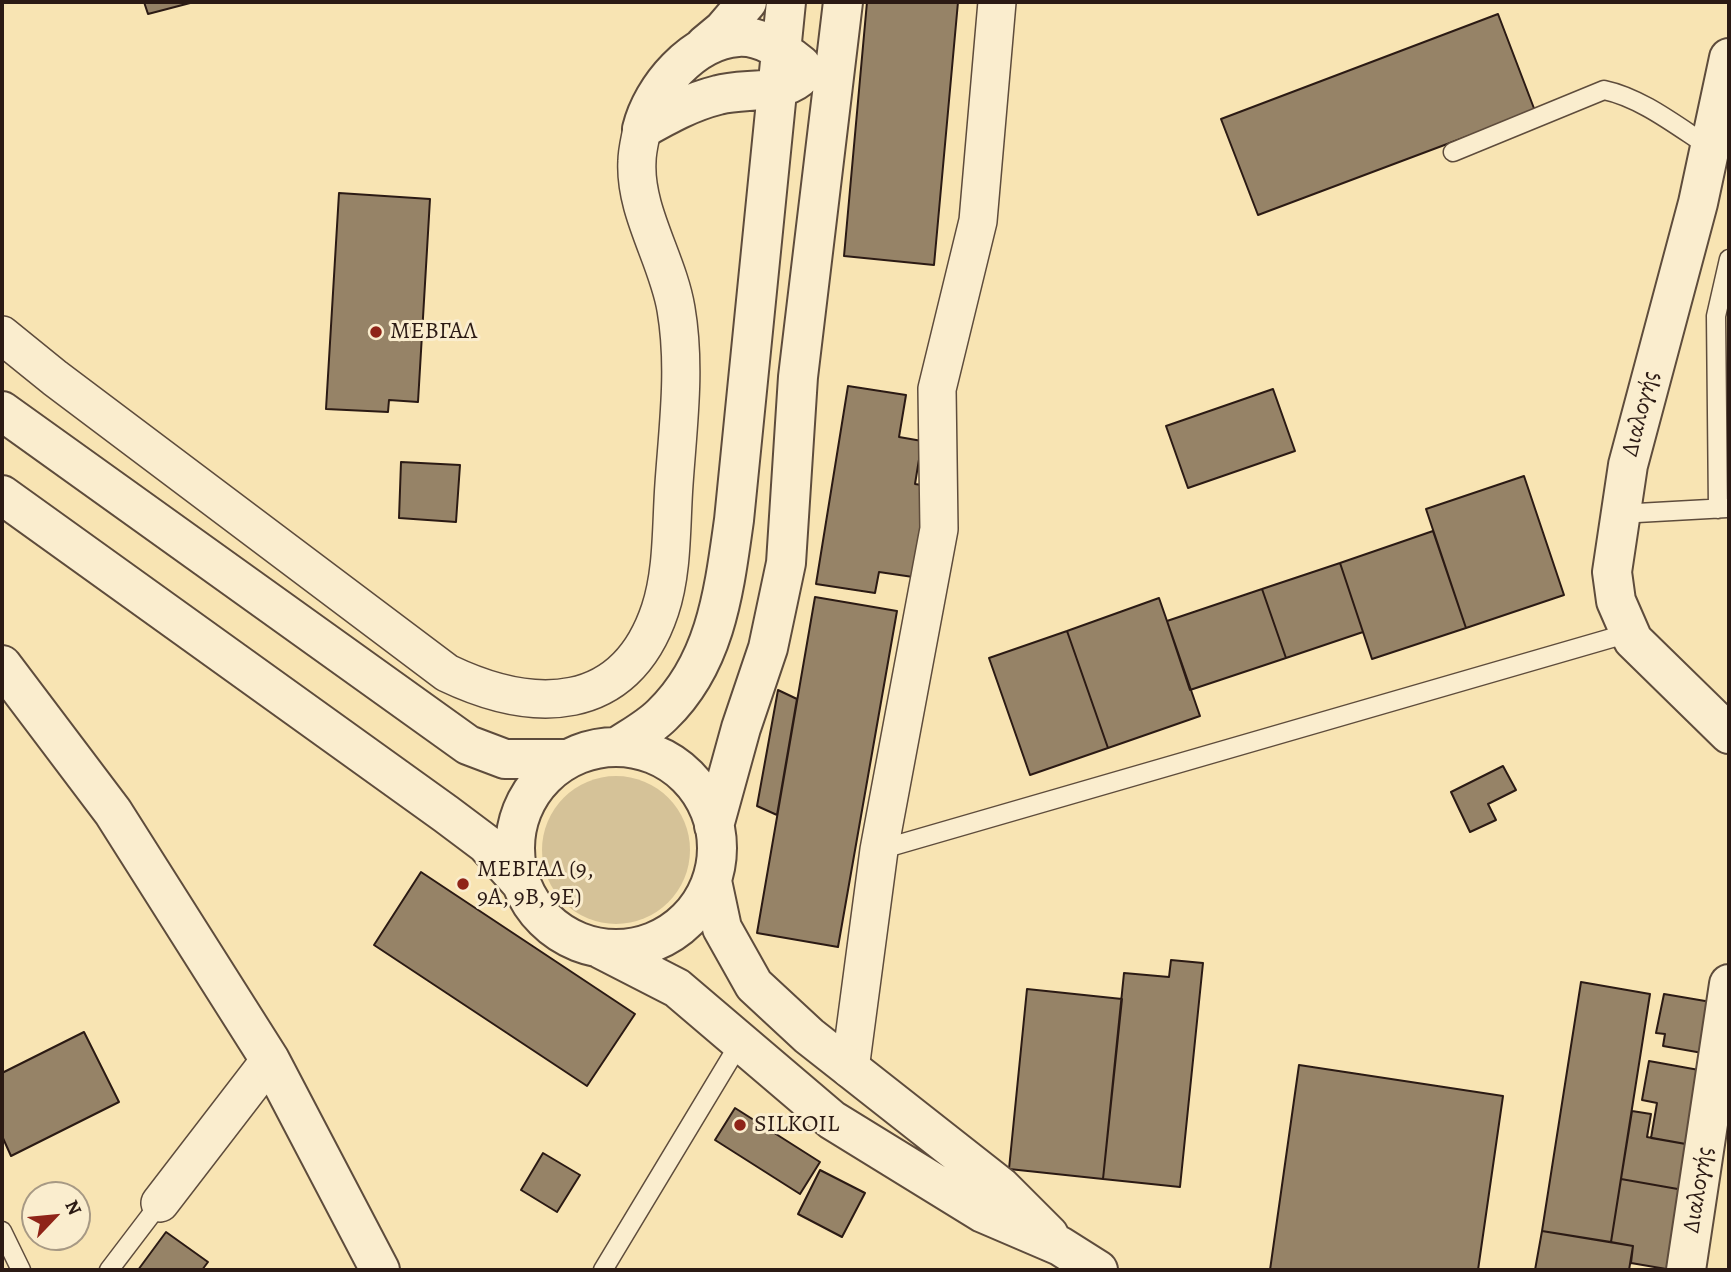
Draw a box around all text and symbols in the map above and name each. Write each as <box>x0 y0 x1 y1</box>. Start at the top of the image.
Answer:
place label: ΜΕΒΓΑΛ <box>390 318 477 346</box>
marker: ΜΕΒΓΑΛ <box>368 324 384 340</box>
street label: Διαλογής <box>1617 368 1665 460</box>
place label: ΜΕΒΓΑΛ (9, 9Α, 9Β, 9Ε) <box>477 856 594 912</box>
marker: ΜΕΒΓΑΛ (9, 9Α, 9Β, 9Ε) <box>455 876 471 892</box>
place label: SILKOIL <box>754 1111 839 1139</box>
marker: SILKOIL <box>732 1117 748 1133</box>
street label: Διαλογής <box>1678 1145 1720 1235</box>
north arrow <box>21 1181 91 1251</box>
text: N <box>58 1196 88 1220</box>

